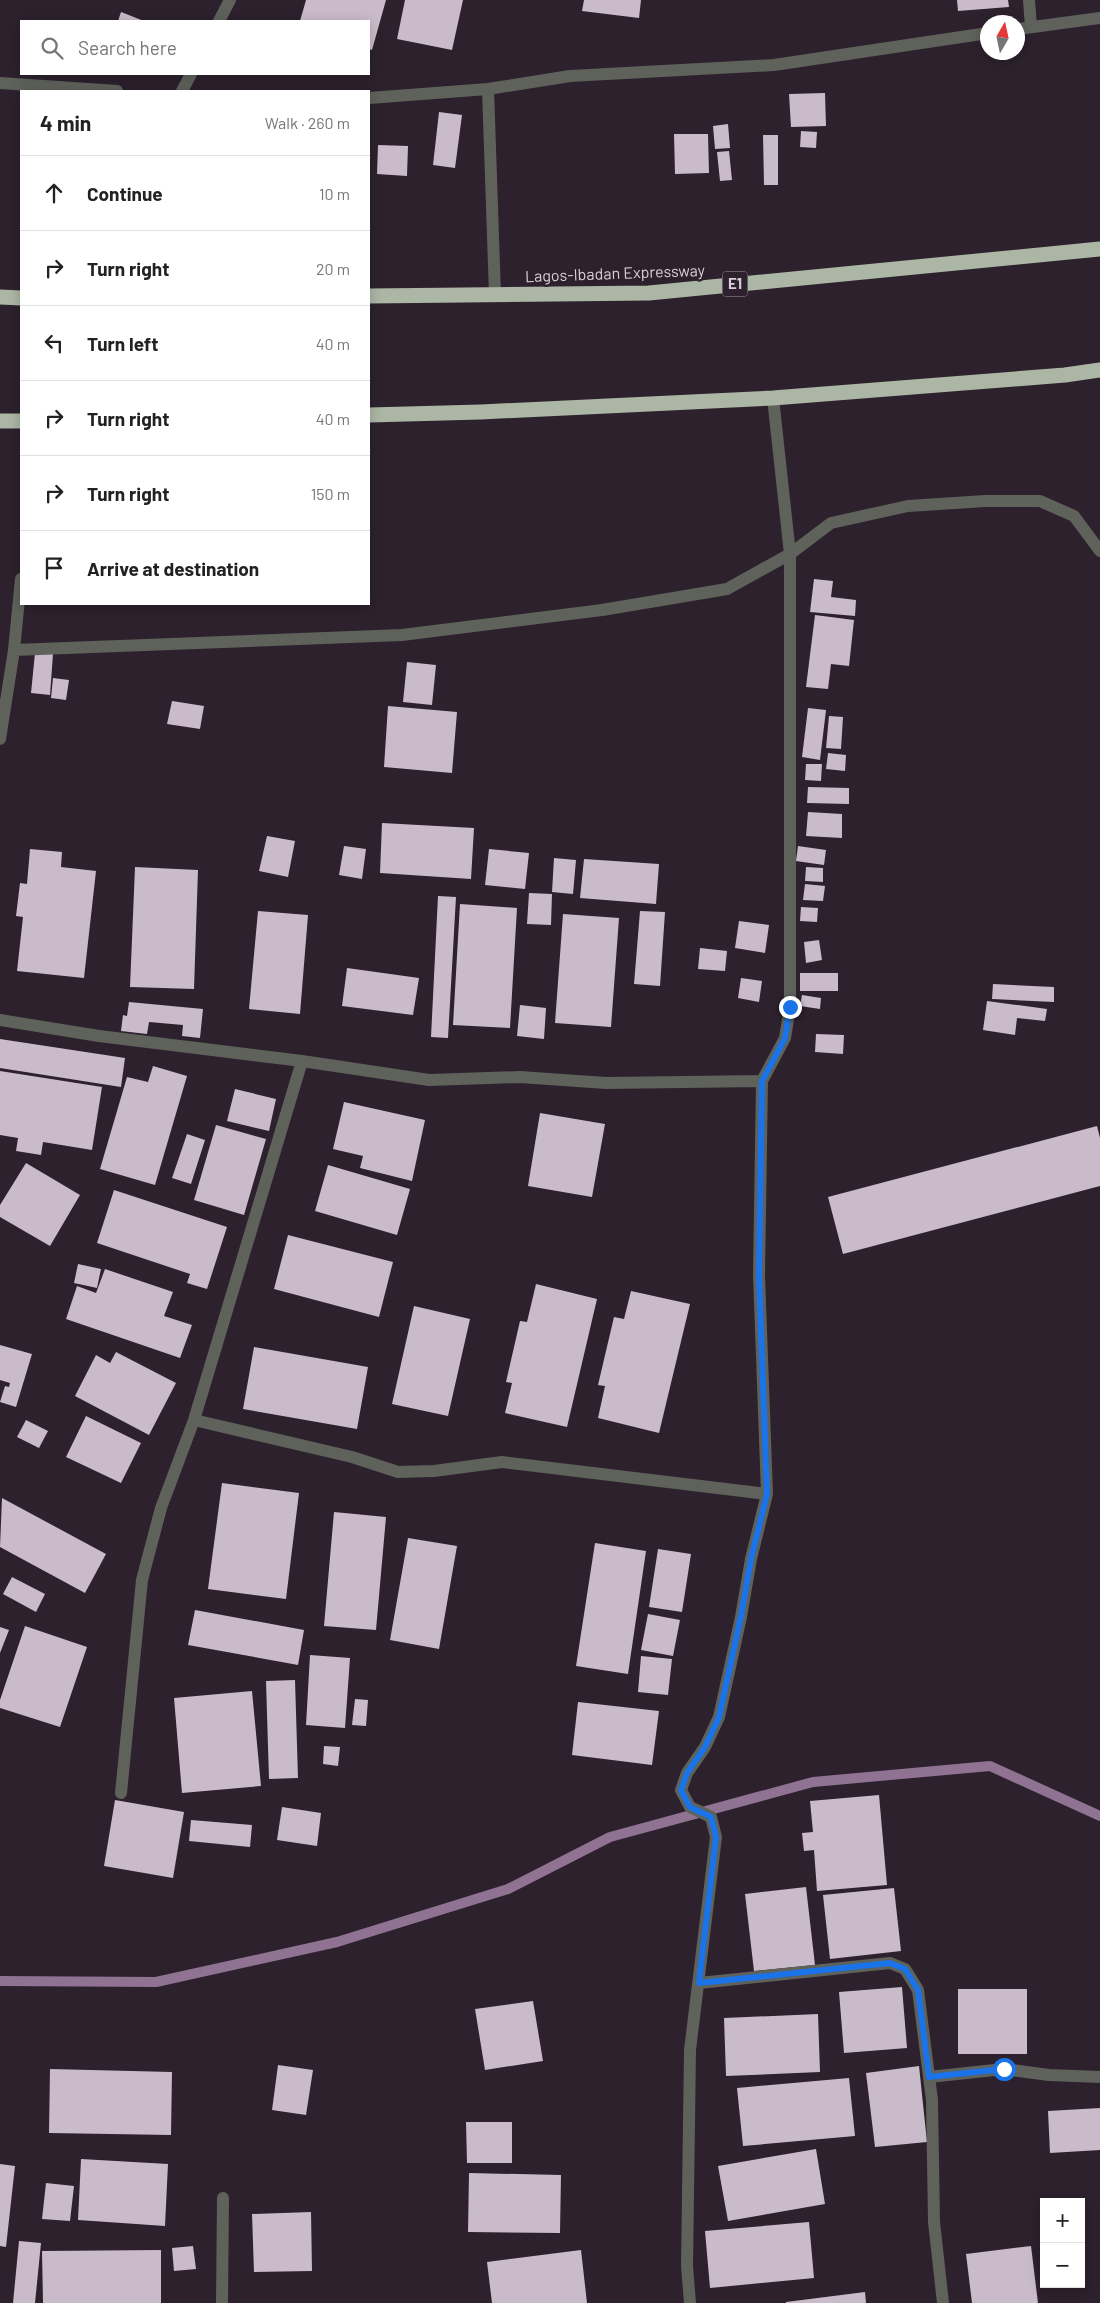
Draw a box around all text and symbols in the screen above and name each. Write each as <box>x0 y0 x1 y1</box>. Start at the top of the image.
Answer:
north arrow <box>980 15 1025 60</box>
search box <box>20 20 370 75</box>
icon: search <box>38 34 66 62</box>
text: Search here <box>78 36 177 59</box>
text: 4 min <box>40 110 91 135</box>
text: Walk · 260 m <box>265 113 350 132</box>
icon: ahead <box>40 179 68 207</box>
text: Continue <box>87 182 163 205</box>
text: 10 m <box>319 184 350 203</box>
icon: right <box>40 254 68 282</box>
text: Turn right <box>87 257 169 280</box>
text: 20 m <box>316 259 350 278</box>
street label: Lagos-Ibadan Expressway <box>525 260 706 285</box>
road number: E1 <box>722 272 748 296</box>
icon: left <box>40 329 68 357</box>
text: Turn left <box>87 332 158 355</box>
text: 40 m <box>316 334 350 353</box>
icon: right <box>40 404 68 432</box>
text: Turn right <box>87 407 169 430</box>
text: 40 m <box>316 409 350 428</box>
icon: right <box>40 479 68 507</box>
text: Turn right <box>87 482 169 505</box>
text: 150 m <box>311 484 350 503</box>
icon: arrive <box>40 554 68 582</box>
text: Arrive at destination <box>87 557 259 580</box>
route end <box>779 996 802 1019</box>
route start <box>993 2058 1016 2081</box>
map controls <box>1040 2198 1085 2288</box>
button: + <box>1040 2198 1085 2243</box>
button: − <box>1040 2243 1085 2288</box>

